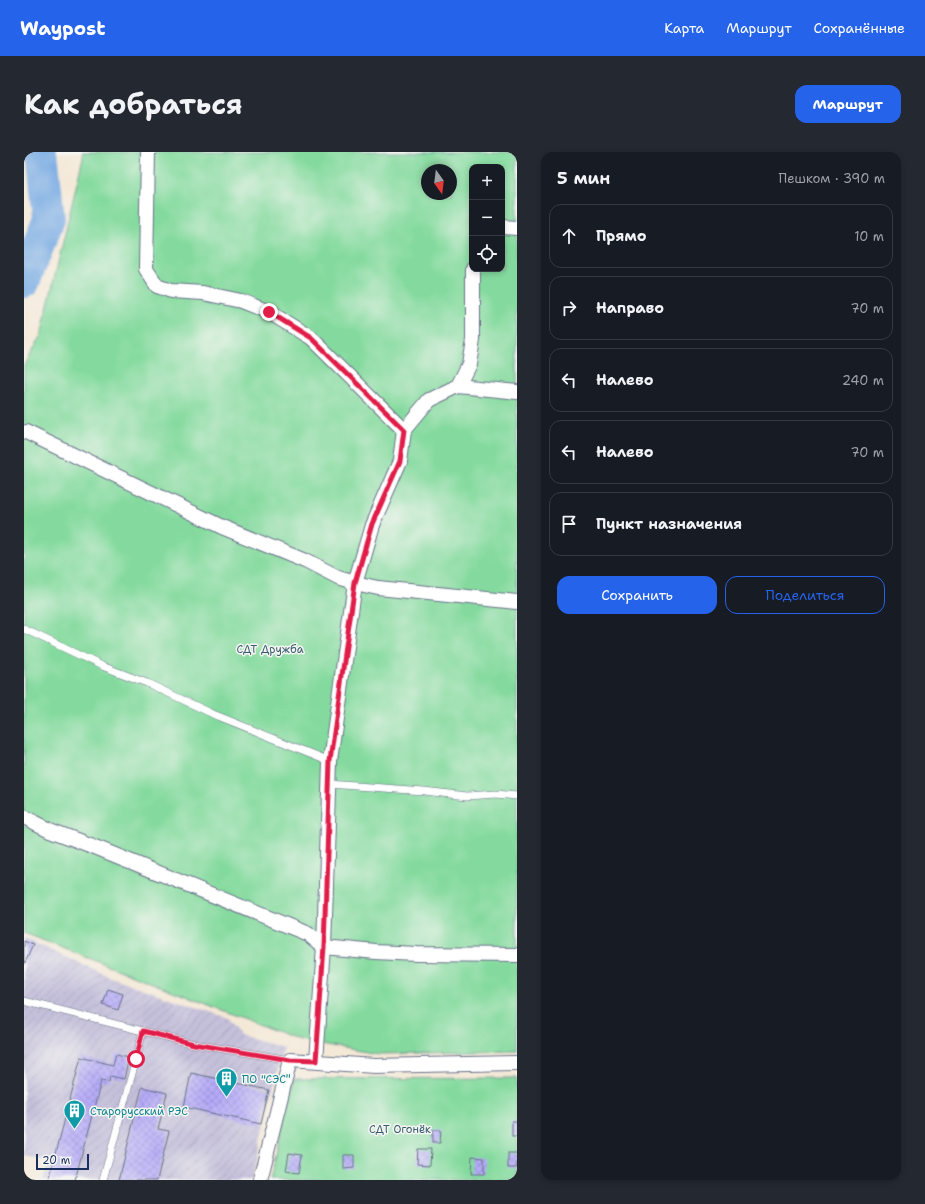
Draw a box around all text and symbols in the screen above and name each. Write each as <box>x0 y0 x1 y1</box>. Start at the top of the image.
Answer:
text: Waypost <box>20 16 105 41</box>
text: Карта <box>664 19 704 37</box>
text: Маршрут <box>726 19 792 37</box>
text: Сохранённые <box>814 19 905 37</box>
text: Как добраться <box>24 85 243 123</box>
button: Маршрут <box>795 85 901 123</box>
north arrow <box>421 164 457 200</box>
map controls <box>469 164 505 272</box>
button: + <box>469 164 505 200</box>
text: 5 мин <box>557 167 610 189</box>
text: Пешком · 390 m <box>779 170 885 187</box>
button: − <box>469 200 505 236</box>
icon: ahead <box>558 225 580 247</box>
text: Прямо <box>596 226 646 246</box>
text: 10 m <box>854 228 884 245</box>
button: locate <box>469 236 505 272</box>
icon: right <box>558 297 580 319</box>
text: Направо <box>596 298 664 318</box>
text: 70 m <box>850 300 884 317</box>
route end <box>260 303 278 321</box>
icon: left <box>558 369 580 391</box>
text: Налево <box>596 370 654 390</box>
text: 240 m <box>842 372 884 389</box>
icon: left <box>558 441 580 463</box>
text: Налево <box>596 442 654 462</box>
text: 70 m <box>850 444 884 461</box>
icon: arrive <box>558 513 580 535</box>
text: Пункт назначения <box>596 514 742 534</box>
button: Сохранить <box>557 576 717 614</box>
button: Поделиться <box>725 576 885 614</box>
park label: СДТ Дружба <box>237 642 304 657</box>
route start <box>127 1050 145 1068</box>
building icon: ПО "СЭС" <box>213 1066 239 1099</box>
place label: ПО "СЭС" <box>242 1072 291 1087</box>
building icon: Старорусский РЭС <box>62 1098 88 1131</box>
place label: Старорусский РЭС <box>90 1104 188 1119</box>
park label: СДТ Огонёк <box>369 1122 431 1137</box>
scale bar <box>36 1152 89 1171</box>
text: 20 m <box>42 1153 70 1168</box>

